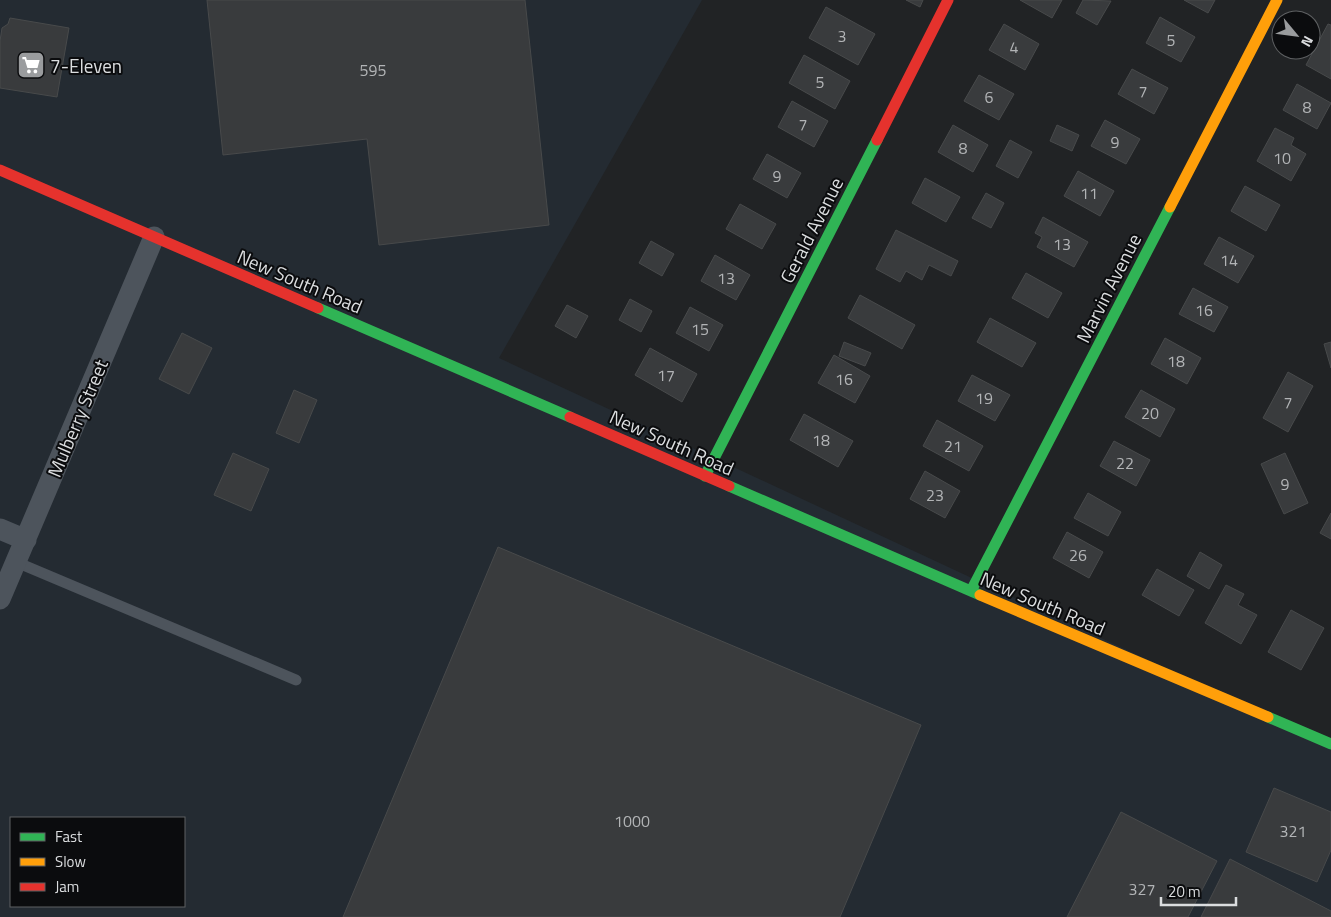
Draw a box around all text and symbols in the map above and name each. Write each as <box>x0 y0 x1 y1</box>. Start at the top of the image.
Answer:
north arrow <box>1271 10 1321 60</box>
house number: 3 <box>838 24 846 48</box>
house number: 5 <box>1167 28 1176 52</box>
text: N <box>1296 32 1319 51</box>
house number: 4 <box>1010 35 1019 59</box>
supermarket icon: 7-Eleven <box>16 50 46 80</box>
place label: 7-Eleven <box>50 51 122 80</box>
house number: 595 <box>360 58 386 82</box>
house number: 5 <box>816 70 825 94</box>
house number: 7 <box>1139 79 1147 103</box>
house number: 6 <box>985 85 994 109</box>
house number: 8 <box>1303 95 1312 119</box>
house number: 7 <box>799 112 807 136</box>
house number: 9 <box>1111 130 1120 154</box>
house number: 8 <box>959 136 968 160</box>
house number: 10 <box>1273 146 1291 170</box>
house number: 9 <box>773 164 782 188</box>
street label: Gerald Avenue <box>772 172 850 288</box>
house number: 11 <box>1080 181 1098 205</box>
street label: Marvin Avenue <box>1068 228 1148 348</box>
house number: 13 <box>1053 232 1071 256</box>
street label: New South Road <box>233 242 367 320</box>
house number: 14 <box>1220 248 1238 272</box>
house number: 13 <box>717 266 735 290</box>
house number: 16 <box>1195 298 1213 322</box>
house number: 15 <box>691 317 709 341</box>
house number: 18 <box>1167 349 1185 373</box>
street label: Mulberry Street <box>39 354 115 481</box>
house number: 17 <box>657 363 675 387</box>
house number: 16 <box>835 367 853 391</box>
house number: 19 <box>975 386 993 410</box>
house number: 7 <box>1284 390 1292 414</box>
house number: 20 <box>1141 401 1159 425</box>
street label: New South Road <box>605 402 739 482</box>
house number: 18 <box>812 428 830 452</box>
house number: 21 <box>944 434 962 458</box>
house number: 22 <box>1116 451 1134 475</box>
house number: 9 <box>1281 472 1290 496</box>
house number: 23 <box>926 483 944 507</box>
house number: 26 <box>1069 543 1087 567</box>
street label: New South Road <box>976 564 1110 642</box>
house number: 1000 <box>614 809 650 833</box>
legend <box>10 817 185 907</box>
house number: 321 <box>1280 819 1306 843</box>
text: Fast <box>55 825 83 848</box>
text: Slow <box>55 850 86 873</box>
scale bar <box>1161 874 1236 906</box>
text: Jam <box>55 875 79 898</box>
house number: 327 <box>1129 877 1155 901</box>
text: 20 m <box>1168 880 1201 903</box>

